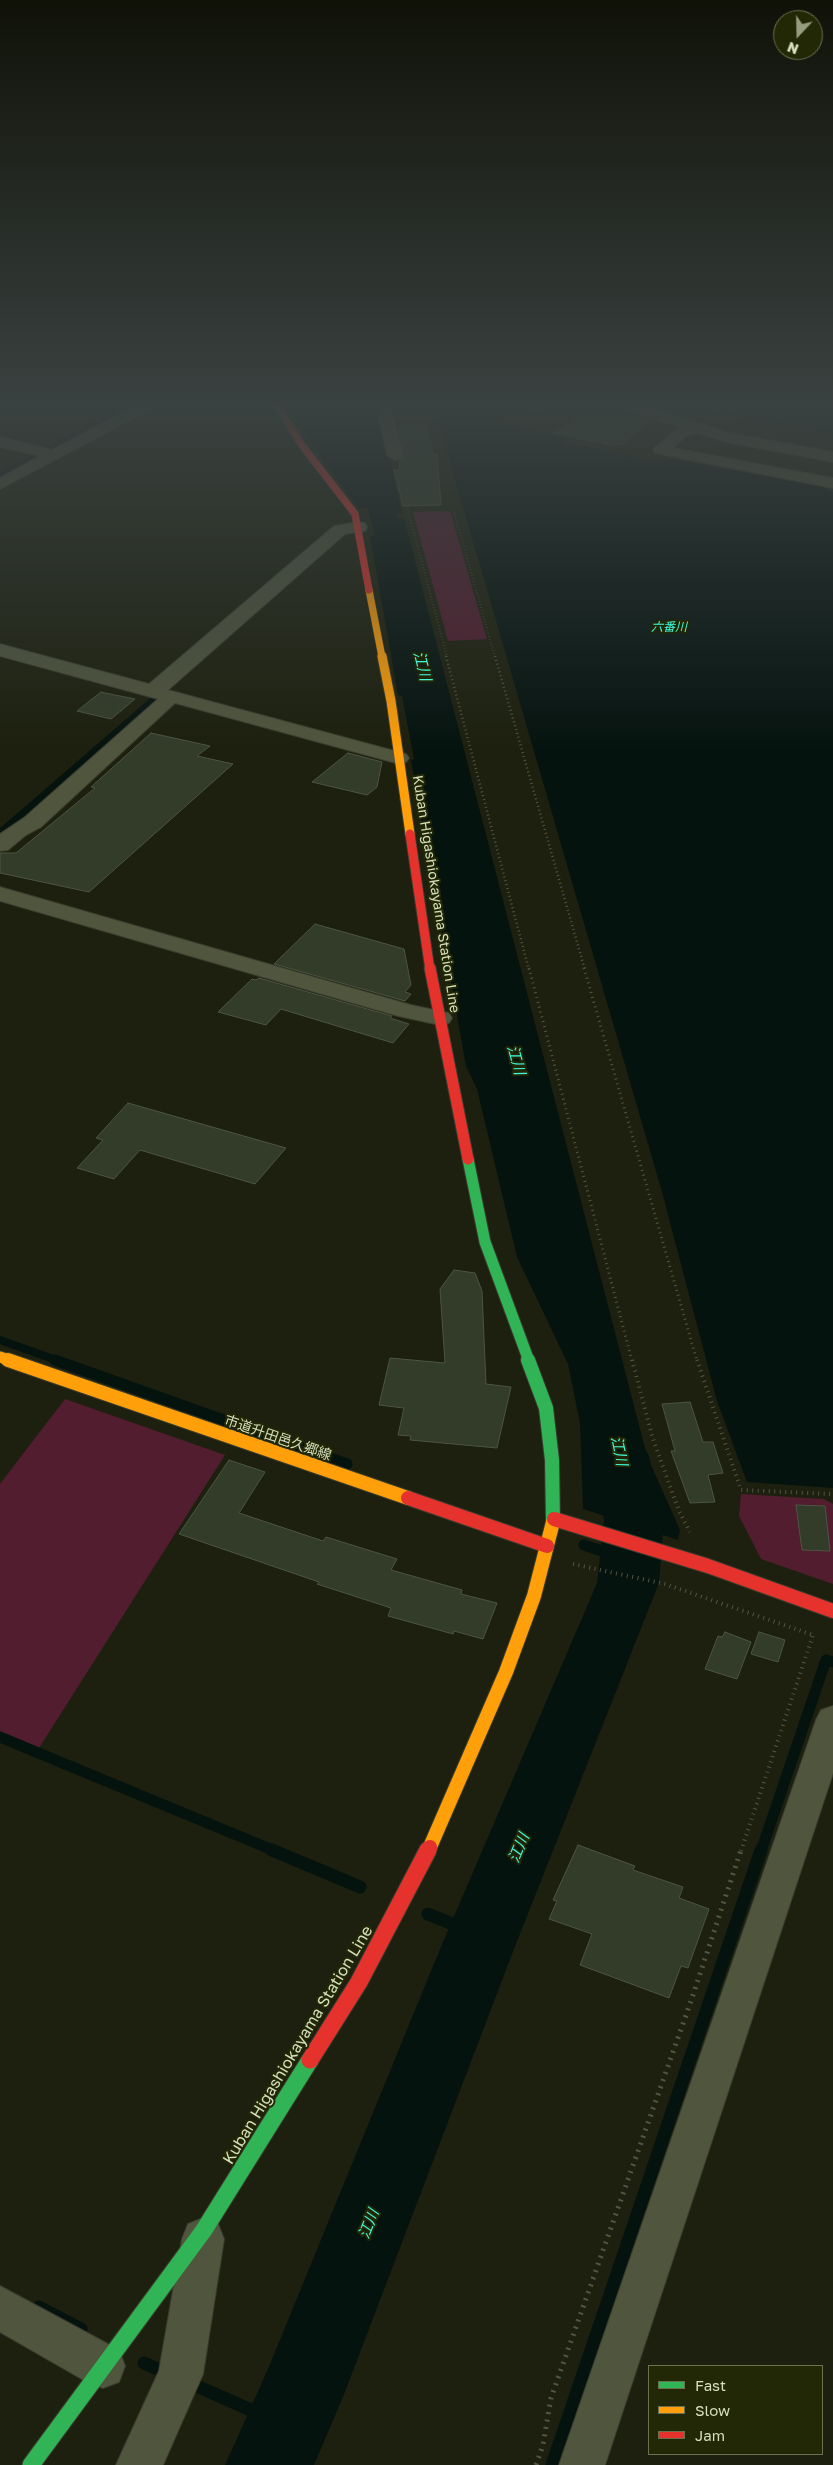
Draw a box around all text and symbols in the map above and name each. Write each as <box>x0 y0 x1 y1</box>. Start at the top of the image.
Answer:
north arrow <box>773 10 823 60</box>
text: N <box>785 39 801 58</box>
water label: 六番川 <box>651 620 687 634</box>
water label: 江川 <box>410 649 434 683</box>
street label: Kuban Higashiokayama Station Line <box>409 774 463 1014</box>
water label: 江川 <box>503 1043 529 1077</box>
street label: 市道升田邑久郷線 <box>222 1412 334 1464</box>
water label: 江川 <box>607 1434 631 1468</box>
water label: 江川 <box>505 1831 533 1865</box>
street label: Kuban Higashiokayama Station Line <box>219 1922 377 2168</box>
water label: 江川 <box>355 2207 383 2241</box>
legend <box>648 2365 823 2455</box>
text: Fast <box>695 2376 726 2394</box>
text: Slow <box>695 2401 730 2419</box>
text: Jam <box>695 2426 725 2444</box>

